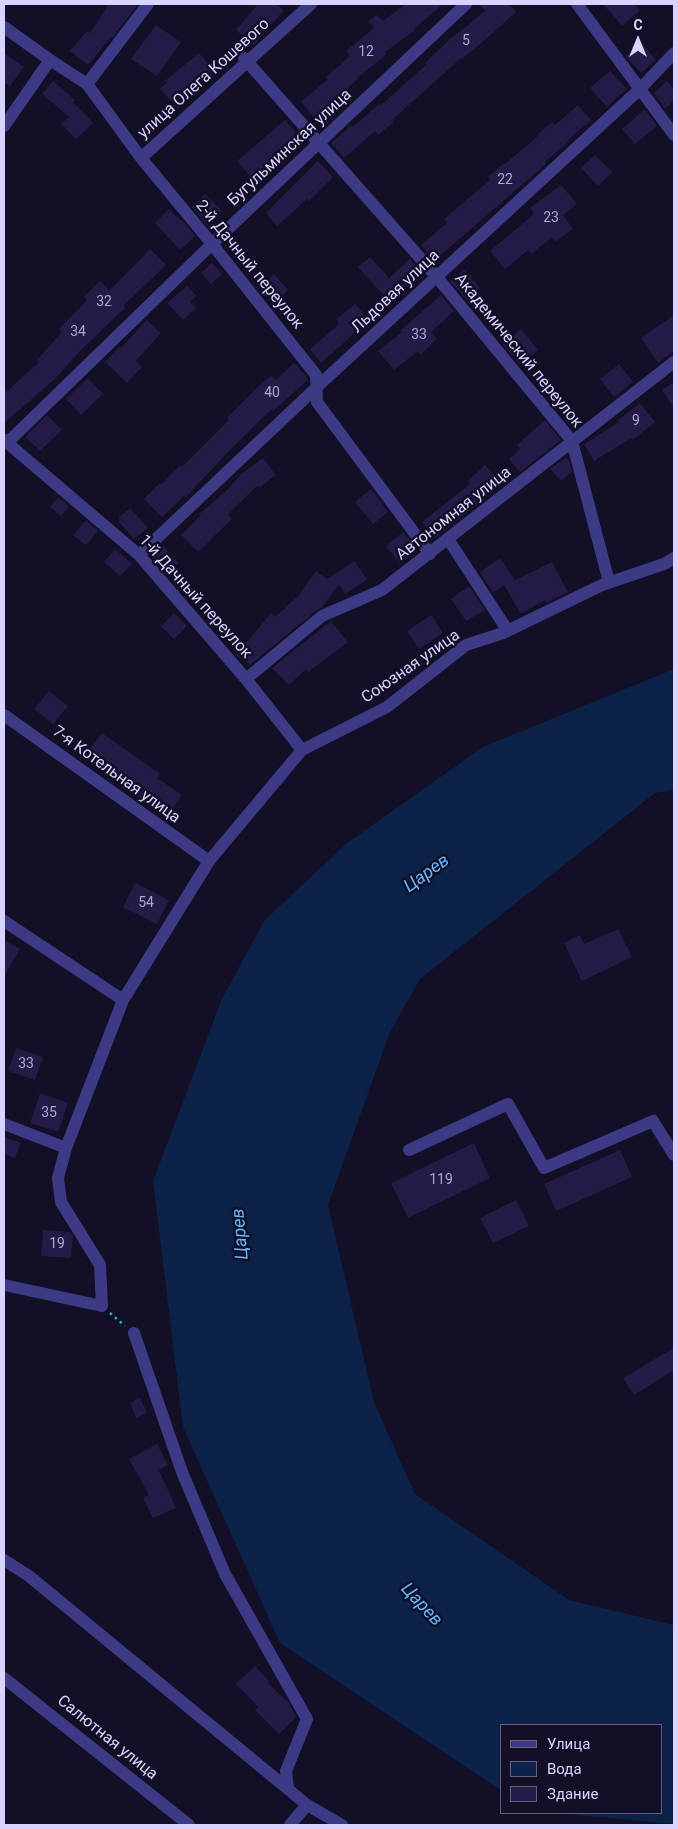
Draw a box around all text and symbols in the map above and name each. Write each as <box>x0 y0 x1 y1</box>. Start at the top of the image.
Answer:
street label: улица Олега Кошевого <box>134 15 274 143</box>
north arrow <box>613 15 663 65</box>
text: С <box>633 17 643 33</box>
house number: 5 <box>462 33 470 49</box>
house number: 12 <box>358 44 374 60</box>
street label: Бугульминская улица <box>224 86 356 210</box>
house number: 22 <box>497 172 513 188</box>
street label: 2-й Дачный переулок <box>191 197 307 333</box>
house number: 23 <box>543 210 559 226</box>
street label: Льдовая улица <box>348 246 444 338</box>
street label: Академический переулок <box>450 270 586 432</box>
house number: 32 <box>96 294 112 310</box>
house number: 34 <box>70 324 86 340</box>
house number: 33 <box>411 327 427 343</box>
house number: 40 <box>264 385 280 401</box>
house number: 9 <box>632 413 640 429</box>
street label: Автономная улица <box>393 463 515 565</box>
street label: 1-й Дачный переулок <box>134 531 256 663</box>
street label: Союзная улица <box>358 626 464 708</box>
street label: 7-я Котельная улица <box>48 722 184 828</box>
water label: Царев <box>400 850 454 898</box>
house number: 54 <box>138 895 154 911</box>
house number: 33 <box>18 1056 34 1072</box>
house number: 35 <box>41 1105 57 1121</box>
house number: 119 <box>429 1172 453 1188</box>
water label: Царев <box>228 1207 254 1261</box>
house number: 19 <box>49 1236 65 1252</box>
water label: Царев <box>396 1579 446 1631</box>
street label: Салютная улица <box>53 1692 161 1784</box>
legend <box>500 1724 663 1814</box>
text: Улица <box>547 1735 590 1753</box>
text: Вода <box>547 1760 582 1778</box>
text: Здание <box>547 1785 598 1803</box>

